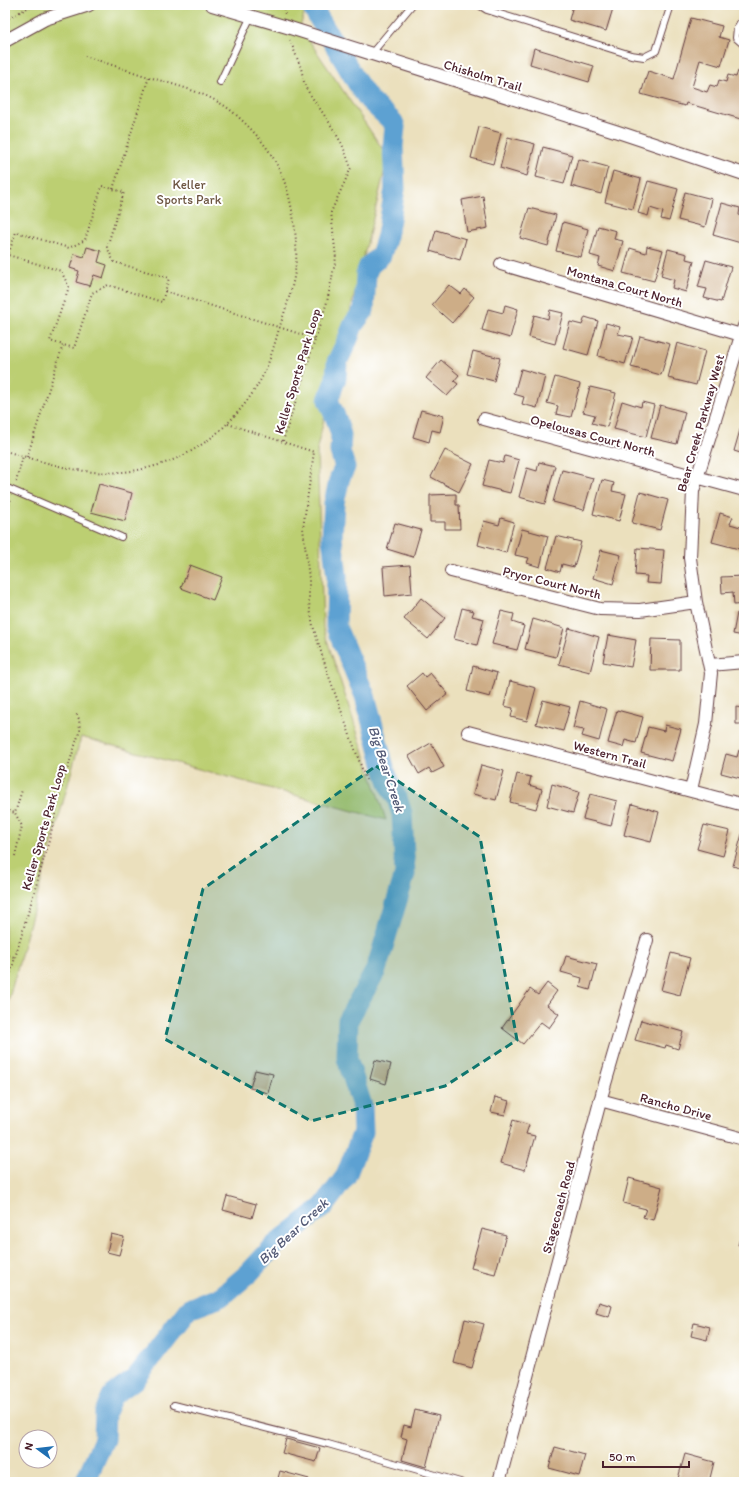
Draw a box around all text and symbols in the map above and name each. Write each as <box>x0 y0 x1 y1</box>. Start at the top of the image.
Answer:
street label: Chisholm Trail <box>442 56 524 95</box>
park label: Keller Sports Park <box>157 177 222 207</box>
street label: Montana Court North <box>565 263 685 310</box>
street label: Keller Sports Park Loop <box>271 307 324 436</box>
street label: Bear Creek Parkway West <box>674 353 727 494</box>
street label: Opelousas Court North <box>529 412 657 459</box>
street label: Pryor Court North <box>501 563 603 602</box>
water label: Big Bear Creek <box>365 724 409 815</box>
street label: Western Trail <box>572 738 648 772</box>
street label: Keller Sports Park Loop <box>18 762 69 892</box>
street label: Rancho Drive <box>638 1090 713 1123</box>
street label: Stagecoach Road <box>539 1159 578 1255</box>
water label: Big Bear Creek <box>255 1194 332 1268</box>
north arrow <box>18 1429 58 1469</box>
text: N <box>22 1441 36 1452</box>
scale bar <box>603 1443 689 1469</box>
text: 50 m <box>609 1450 635 1464</box>

